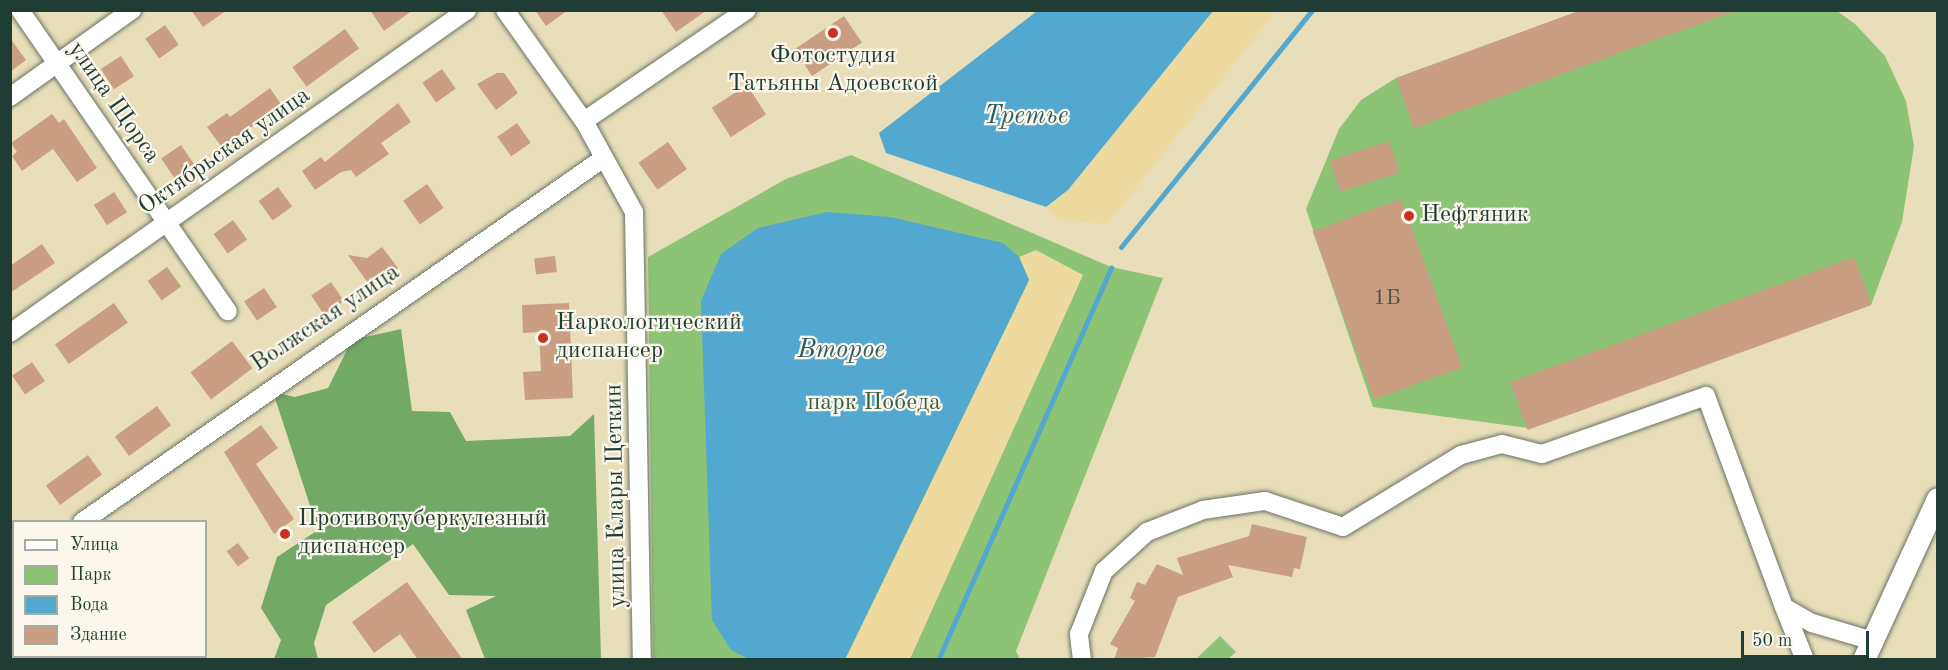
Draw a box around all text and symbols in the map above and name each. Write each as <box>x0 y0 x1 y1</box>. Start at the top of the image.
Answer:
marker: Фотостудия Татьяны Адоевской <box>826 26 840 40</box>
street label: улица Щорса <box>61 37 165 169</box>
place label: Фотостудия Татьяны Адоевской <box>728 43 938 99</box>
street label: Октябрьская улица <box>134 82 316 222</box>
water label: Третье <box>984 101 1068 133</box>
place label: Нефтяник <box>1421 202 1529 230</box>
marker: Нефтяник <box>1402 209 1416 223</box>
street label: Волжская улица <box>246 259 406 379</box>
house number: 1Б <box>1373 286 1401 312</box>
place label: Наркологический диспансер <box>556 310 742 366</box>
marker: Наркологический диспансер <box>534 329 552 347</box>
water label: Второе <box>797 335 885 367</box>
street label: улица Клары Цеткин <box>601 384 633 608</box>
park label: парк Победa <box>807 390 941 418</box>
place label: Противотуберкулезный диспансер <box>298 506 547 562</box>
legend <box>12 520 207 658</box>
marker: Противотуберкулезный диспансер <box>276 525 294 543</box>
text: Улица <box>70 536 119 554</box>
text: Парк <box>70 566 111 584</box>
text: Вода <box>70 596 109 614</box>
scale bar <box>1744 619 1872 657</box>
text: Здание <box>70 626 127 644</box>
text: 50 m <box>1752 632 1792 650</box>

